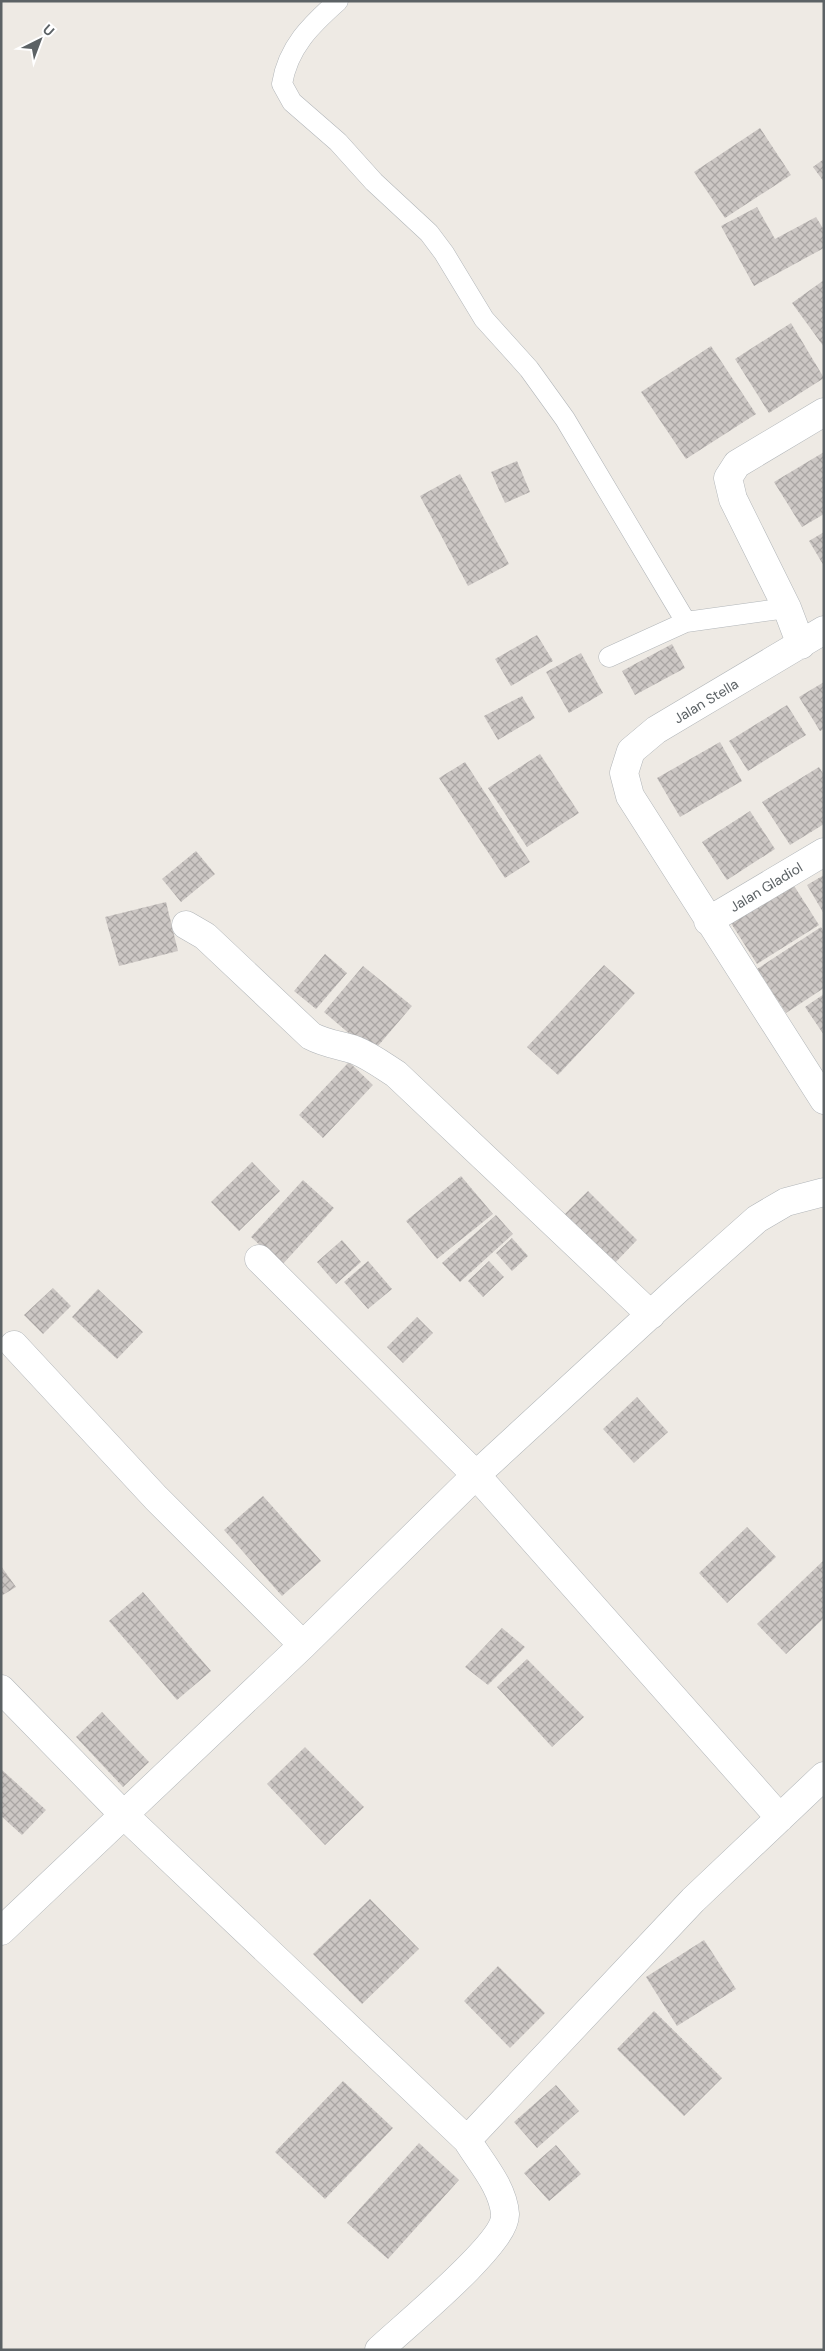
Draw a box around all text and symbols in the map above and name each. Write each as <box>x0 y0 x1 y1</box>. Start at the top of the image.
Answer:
north arrow <box>15 15 65 65</box>
text: U <box>39 20 58 40</box>
street label: Jalan Stella <box>670 675 742 727</box>
street label: Jalan Gladiol <box>726 858 806 916</box>

